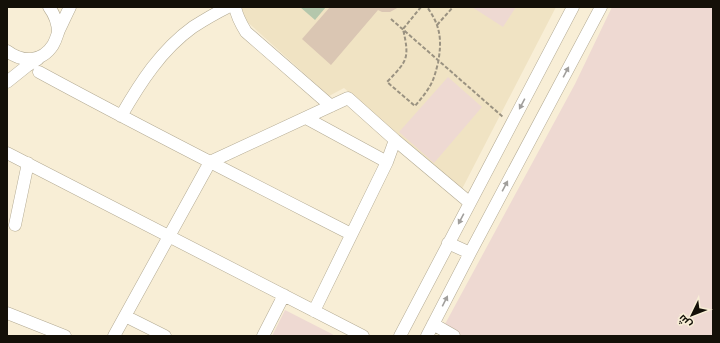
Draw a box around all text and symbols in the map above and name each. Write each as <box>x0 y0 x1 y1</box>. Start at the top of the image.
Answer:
one-way arrow <box>563 66 570 77</box>
one-way arrow <box>519 98 525 109</box>
one-way arrow <box>502 180 509 192</box>
one-way arrow <box>458 213 465 224</box>
north arrow <box>672 295 712 335</box>
one-way arrow <box>442 296 448 307</box>
text: ش <box>675 312 695 331</box>

